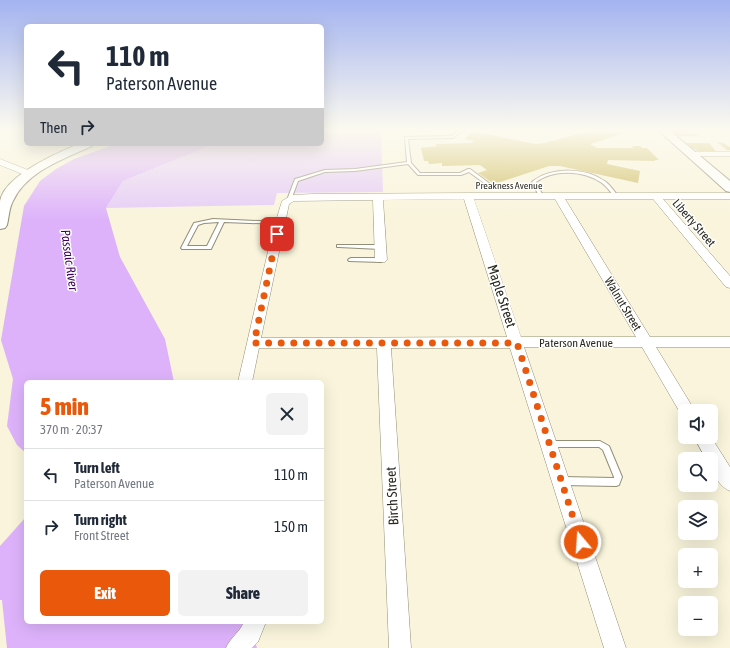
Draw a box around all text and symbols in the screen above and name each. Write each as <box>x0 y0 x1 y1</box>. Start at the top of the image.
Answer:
icon: left <box>40 40 92 92</box>
text: 110 m <box>106 40 169 72</box>
text: Paterson Avenue <box>106 73 217 94</box>
icon: right <box>76 116 98 138</box>
text: Then <box>40 119 68 136</box>
street label: Preakness Avenue <box>476 180 543 191</box>
street label: Liberty Street <box>670 196 719 250</box>
pin <box>260 217 294 251</box>
icon: arrive <box>266 223 288 245</box>
water label: Passaic River <box>58 229 81 293</box>
street label: Maple Street <box>484 263 520 329</box>
street label: Walnut Street <box>602 275 645 334</box>
street label: Paterson Avenue <box>539 336 613 350</box>
text: 5 min <box>40 393 89 420</box>
button: close <box>266 393 308 435</box>
map controls <box>678 404 718 636</box>
button: sound <box>678 404 718 444</box>
text: 370 m · 20:37 <box>40 422 103 437</box>
button: search <box>678 452 718 492</box>
text: Turn left <box>74 459 120 476</box>
icon: left <box>40 464 62 486</box>
text: 110 m <box>274 466 308 483</box>
street label: Birch Street <box>382 466 402 526</box>
text: Paterson Avenue <box>74 476 154 491</box>
button: layers <box>678 500 718 540</box>
text: Turn right <box>74 511 127 528</box>
icon: right <box>40 516 62 538</box>
text: 150 m <box>274 518 308 535</box>
position arrow <box>560 521 602 563</box>
text: Front Street <box>74 528 129 543</box>
button: + <box>678 548 718 588</box>
button: Exit <box>40 570 170 616</box>
button: Share <box>178 570 308 616</box>
button: − <box>678 596 718 636</box>

